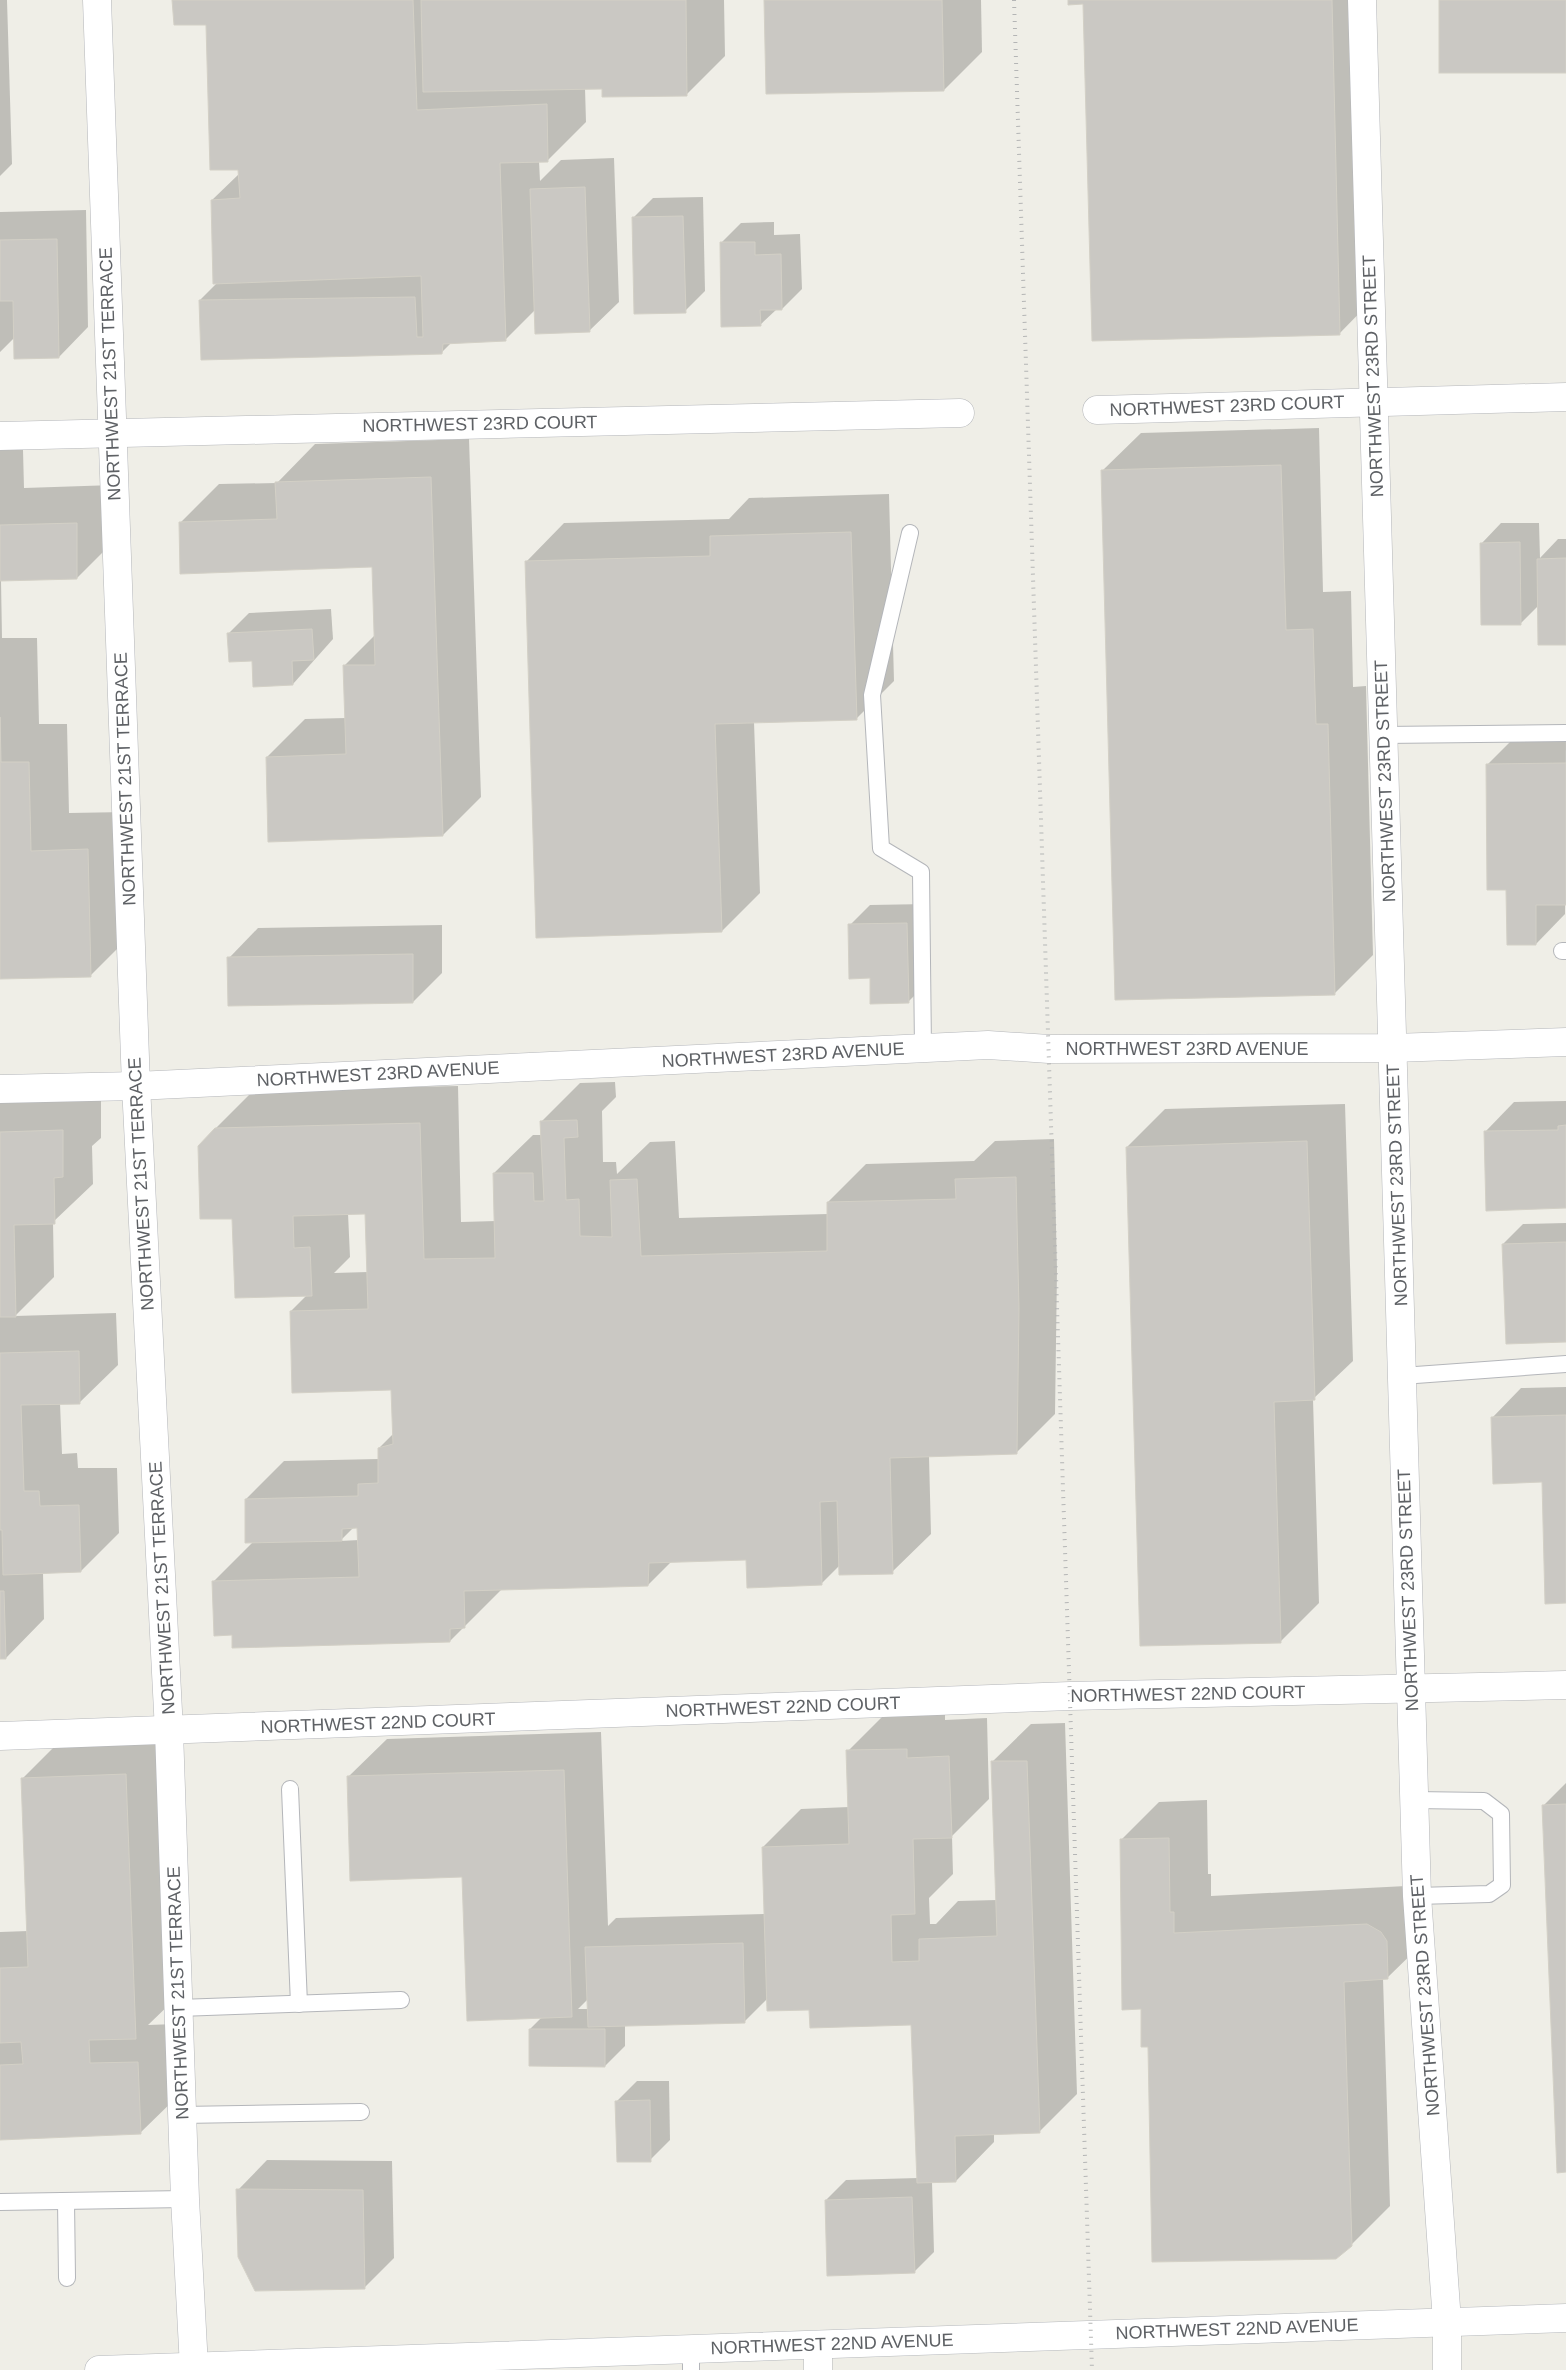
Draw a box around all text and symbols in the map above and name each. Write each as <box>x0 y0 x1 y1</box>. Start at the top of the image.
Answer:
street label: NORTHWEST 21ST TERRACE <box>96 247 124 501</box>
street label: NORTHWEST 23RD STREET <box>1359 255 1387 497</box>
street label: NORTHWEST 23RD COURT <box>1109 392 1345 420</box>
street label: NORTHWEST 23RD COURT <box>362 412 598 436</box>
street label: NORTHWEST 21ST TERRACE <box>111 652 139 906</box>
street label: NORTHWEST 23RD STREET <box>1371 660 1399 902</box>
street label: NORTHWEST 23RD AVENUE <box>661 1039 905 1071</box>
street label: NORTHWEST 23RD AVENUE <box>1065 1039 1309 1059</box>
street label: NORTHWEST 21ST TERRACE <box>124 1057 158 1311</box>
street label: NORTHWEST 23RD AVENUE <box>256 1058 500 1090</box>
street label: NORTHWEST 23RD STREET <box>1383 1064 1411 1306</box>
street label: NORTHWEST 21ST TERRACE <box>145 1461 179 1715</box>
street label: NORTHWEST 23RD STREET <box>1394 1469 1422 1711</box>
street label: NORTHWEST 22ND COURT <box>1070 1682 1306 1706</box>
street label: NORTHWEST 22ND COURT <box>665 1693 901 1721</box>
street label: NORTHWEST 22ND COURT <box>260 1709 496 1737</box>
street label: NORTHWEST 21ST TERRACE <box>164 1866 192 2120</box>
street label: NORTHWEST 23RD STREET <box>1407 1873 1443 2117</box>
street label: NORTHWEST 22ND AVENUE <box>1115 2315 1359 2343</box>
street label: NORTHWEST 22ND AVENUE <box>710 2330 954 2358</box>

